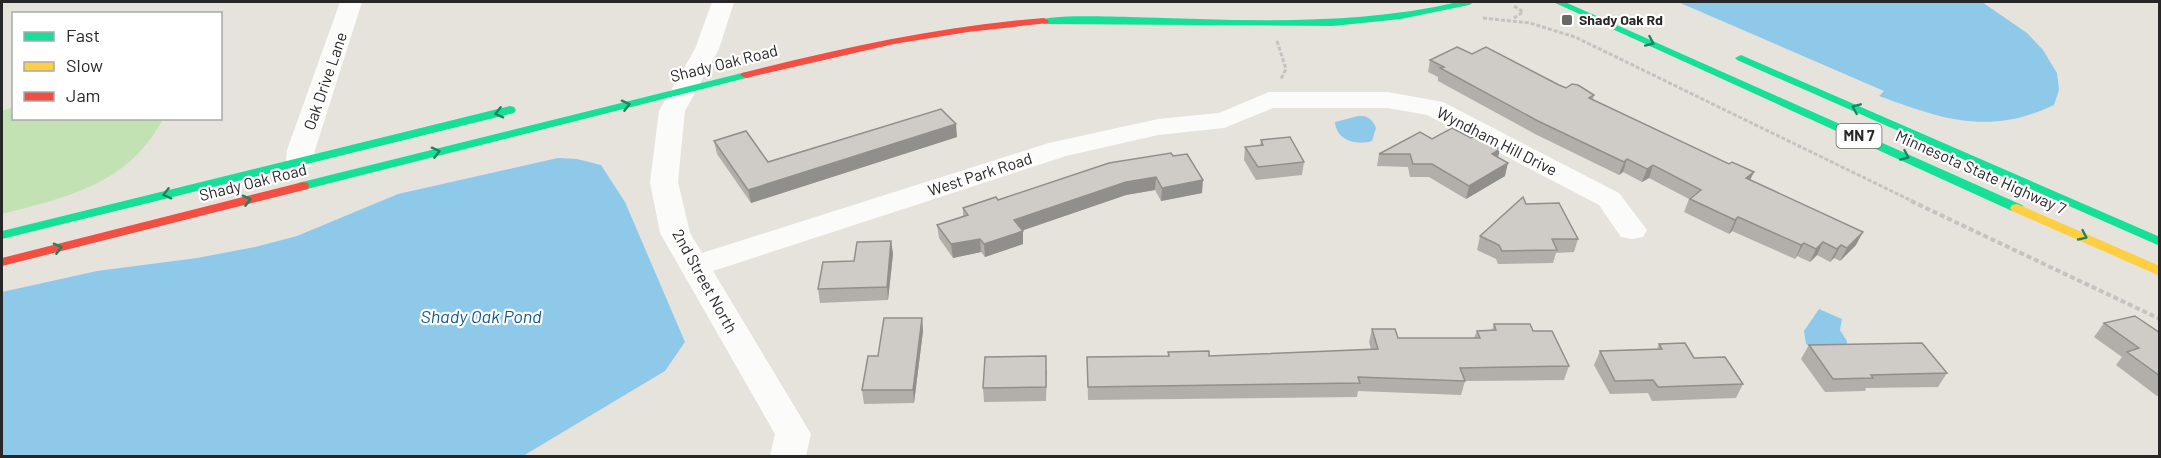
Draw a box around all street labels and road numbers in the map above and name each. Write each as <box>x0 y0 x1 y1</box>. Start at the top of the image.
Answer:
street label: Oak Drive Lane <box>299 29 350 132</box>
street label: Shady Oak Road <box>668 40 780 85</box>
street label: Wyndham Hill Drive <box>1434 102 1561 179</box>
road number: MN 7 <box>1836 124 1882 148</box>
street label: Minnesota State Highway 7 <box>1893 125 2070 218</box>
street label: West Park Road <box>925 148 1034 199</box>
street label: Shady Oak Road <box>197 159 309 204</box>
street label: 2nd Street North <box>669 225 742 336</box>

